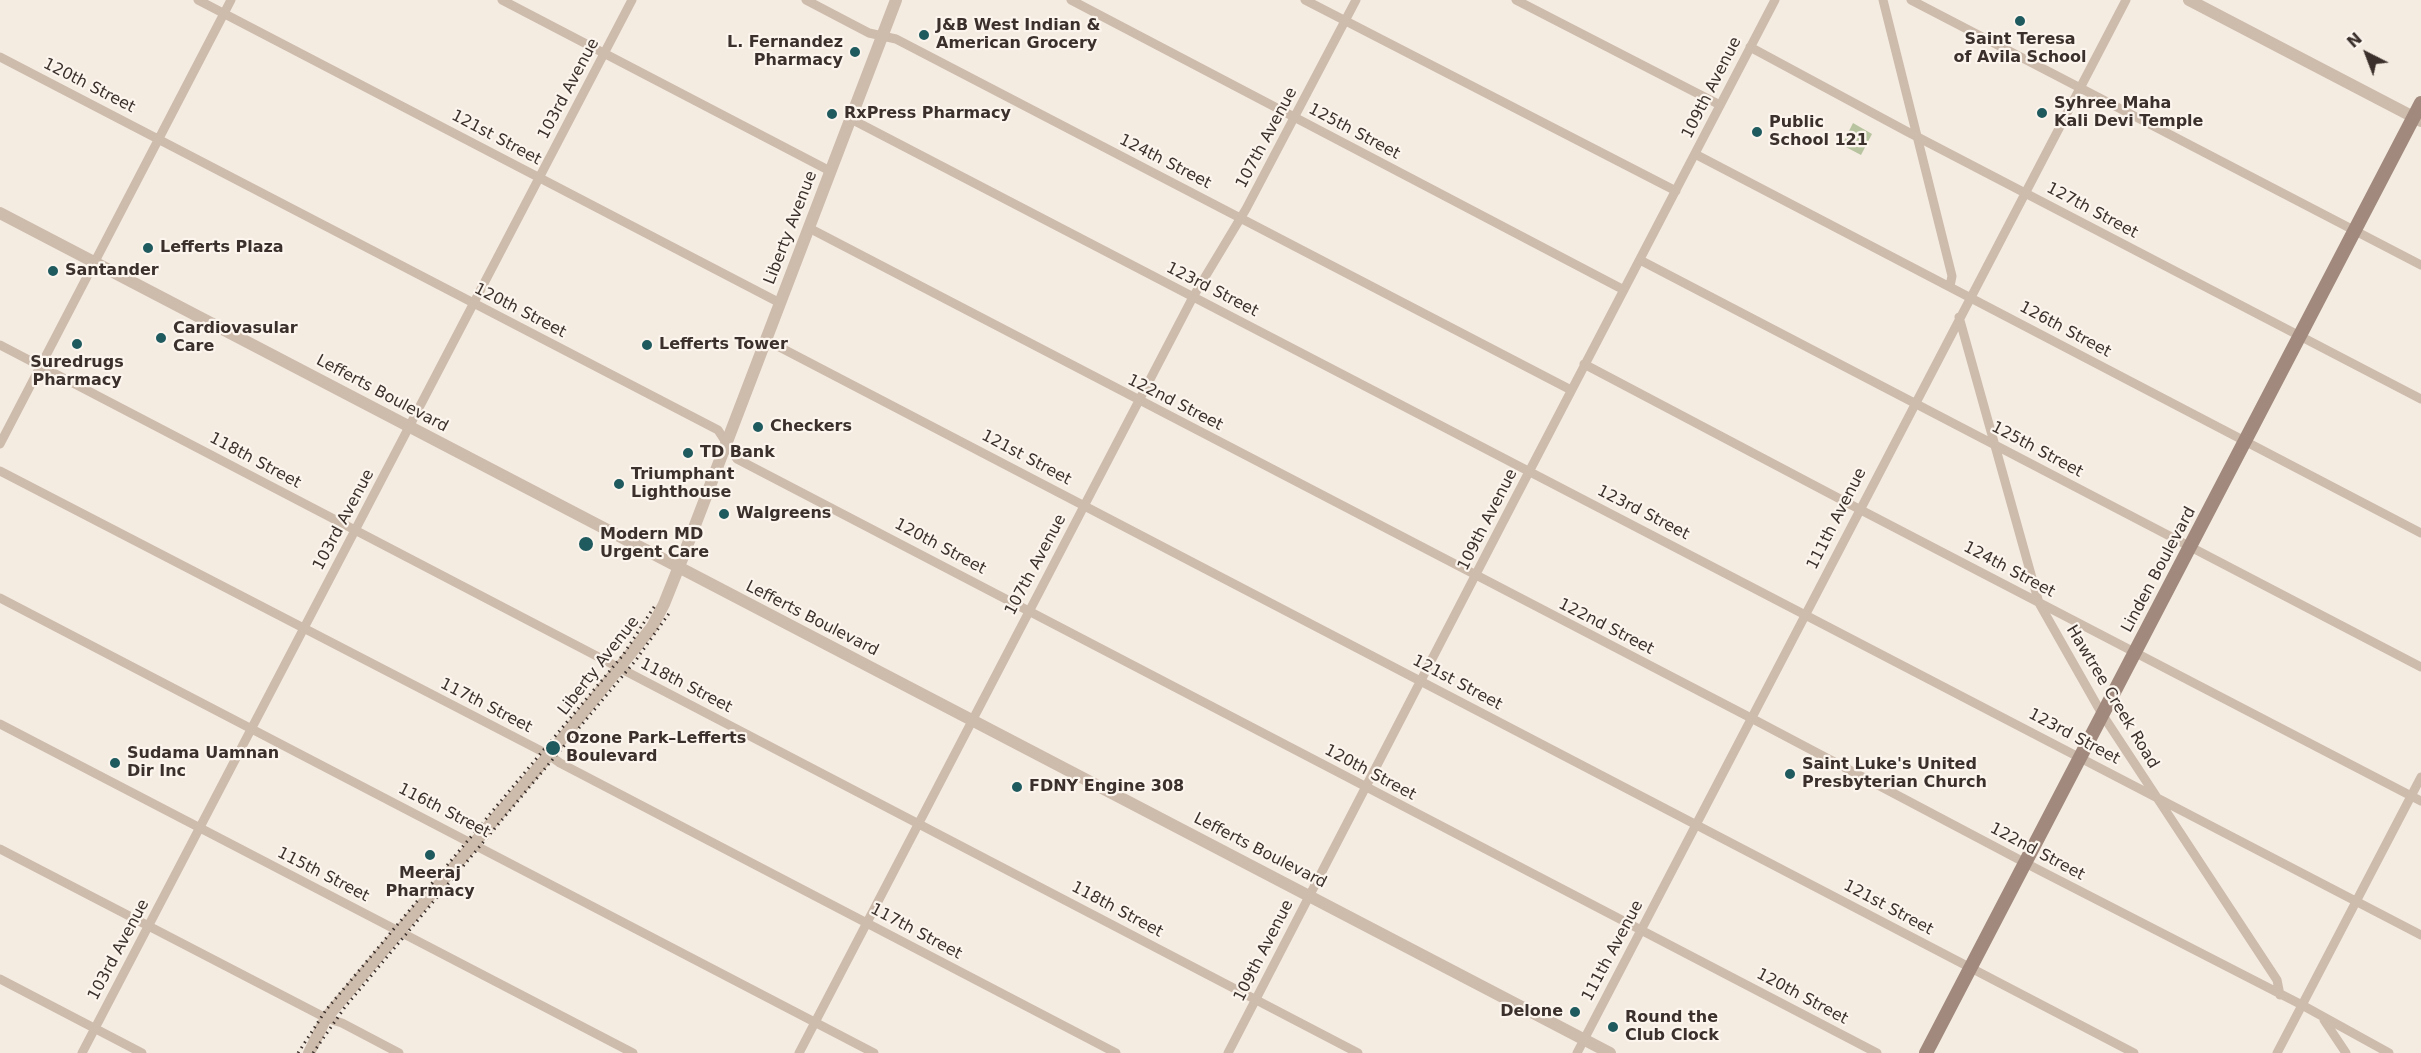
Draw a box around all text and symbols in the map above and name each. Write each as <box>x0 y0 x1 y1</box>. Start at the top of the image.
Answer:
marker: Saint Teresa of Avila School <box>2013 14 2027 28</box>
place label: J&B West Indian & American Grocery <box>936 16 1100 54</box>
north arrow <box>2337 24 2397 84</box>
marker: J&B West Indian & American Grocery <box>917 28 931 42</box>
text: N <box>2343 29 2366 52</box>
place label: Saint Teresa of Avila School <box>1954 30 2086 68</box>
place label: L. Fernandez Pharmacy <box>727 33 843 71</box>
street label: 109th Avenue <box>1678 34 1746 142</box>
street label: 103rd Avenue <box>534 35 604 143</box>
marker: L. Fernandez Pharmacy <box>848 45 862 59</box>
street label: 120th Street <box>40 55 138 117</box>
street label: 107th Avenue <box>1232 84 1302 192</box>
place label: Syhree Maha Kali Devi Temple <box>2054 94 2203 132</box>
street label: 125th Street <box>1305 100 1403 164</box>
place label: RxPress Pharmacy <box>844 104 1011 124</box>
street label: 121st Street <box>448 106 544 170</box>
marker: Syhree Maha Kali Devi Temple <box>2035 106 2049 120</box>
marker: RxPress Pharmacy <box>825 107 839 121</box>
place label: Public School 121 <box>1769 113 1868 151</box>
marker: Public School 121 <box>1750 125 1764 139</box>
street label: 124th Street <box>1116 131 1214 193</box>
street label: Liberty Avenue <box>760 168 822 288</box>
street label: 127th Street <box>2043 179 2141 243</box>
place label: Lefferts Plaza <box>160 238 284 258</box>
marker: Lefferts Plaza <box>141 241 155 255</box>
street label: 123rd Street <box>1163 259 1261 321</box>
place label: Santander <box>65 261 159 281</box>
marker: Santander <box>46 264 60 278</box>
street label: 120th Street <box>471 280 569 342</box>
street label: 126th Street <box>2016 298 2114 362</box>
place label: Cardiovasular Care <box>173 319 298 357</box>
marker: Cardiovasular Care <box>154 331 168 345</box>
place label: Lefferts Tower <box>659 335 788 355</box>
marker: Suredrugs Pharmacy <box>70 337 84 351</box>
marker: Lefferts Tower <box>640 338 654 352</box>
street label: Lefferts Boulevard <box>313 351 451 437</box>
place label: Suredrugs Pharmacy <box>30 353 124 391</box>
street label: 122nd Street <box>1124 371 1226 435</box>
place label: Checkers <box>770 417 852 437</box>
street label: 125th Street <box>1988 418 2086 482</box>
marker: Checkers <box>751 420 765 434</box>
street label: 121st Street <box>978 426 1074 490</box>
street label: 118th Street <box>206 429 304 493</box>
place label: TD Bank <box>700 443 775 463</box>
marker: TD Bank <box>681 446 695 460</box>
place label: Triumphant Lighthouse <box>631 465 734 503</box>
street label: 111th Avenue <box>1803 465 1871 573</box>
street label: 103rd Avenue <box>309 466 379 574</box>
street label: 109th Avenue <box>1454 466 1522 574</box>
marker: Triumphant Lighthouse <box>612 477 626 491</box>
street label: 123rd Street <box>1594 482 1692 544</box>
place label: Walgreens <box>736 504 831 524</box>
street label: Linden Boulevard <box>2118 504 2200 636</box>
marker: Walgreens <box>717 507 731 521</box>
street label: 107th Avenue <box>1001 511 1071 619</box>
street label: 120th Street <box>891 515 989 579</box>
place label: Modern MD Urgent Care <box>600 525 709 563</box>
marker: Modern MD Urgent Care <box>577 535 595 553</box>
street label: 124th Street <box>1960 538 2058 602</box>
street label: Lefferts Boulevard <box>742 577 882 661</box>
street label: 122nd Street <box>1555 595 1657 659</box>
street label: Liberty Avenue <box>554 613 644 719</box>
street label: Hawtree Creek Road <box>2062 622 2162 772</box>
street label: 121st Street <box>1409 651 1505 715</box>
street label: 118th Street <box>637 655 735 717</box>
street label: 117th Street <box>437 675 535 737</box>
street label: 123rd Street <box>2025 705 2123 769</box>
place label: Ozone Park–Lefferts Boulevard <box>566 729 746 767</box>
marker: Ozone Park–Lefferts Boulevard <box>544 739 562 757</box>
street label: 120th Street <box>1321 741 1419 805</box>
place label: Sudama Uamnan Dir Inc <box>127 744 279 782</box>
place label: Saint Luke's United Presbyterian Church <box>1802 755 1987 793</box>
marker: Sudama Uamnan Dir Inc <box>108 756 122 770</box>
marker: Saint Luke's United Presbyterian Church <box>1783 767 1797 781</box>
place label: FDNY Engine 308 <box>1029 777 1184 797</box>
street label: 116th Street <box>395 780 493 842</box>
marker: FDNY Engine 308 <box>1010 780 1024 794</box>
street label: Lefferts Boulevard <box>1190 809 1330 893</box>
street label: 122nd Street <box>1986 819 2088 885</box>
street label: 115th Street <box>274 844 372 906</box>
marker: Meeraj Pharmacy <box>423 848 437 862</box>
place label: Meeraj Pharmacy <box>385 864 475 902</box>
street label: 121st Street <box>1840 876 1936 940</box>
street label: 118th Street <box>1068 878 1166 942</box>
street label: 103rd Avenue <box>84 896 154 1004</box>
street label: 109th Avenue <box>1230 897 1298 1005</box>
street label: 111th Avenue <box>1578 897 1648 1005</box>
street label: 117th Street <box>867 900 965 964</box>
street label: 120th Street <box>1753 965 1851 1029</box>
place label: Delone <box>1500 1002 1563 1022</box>
marker: Delone <box>1568 1005 1582 1019</box>
place label: Round the Club Clock <box>1625 1008 1719 1046</box>
marker: Round the Club Clock <box>1606 1020 1620 1034</box>

